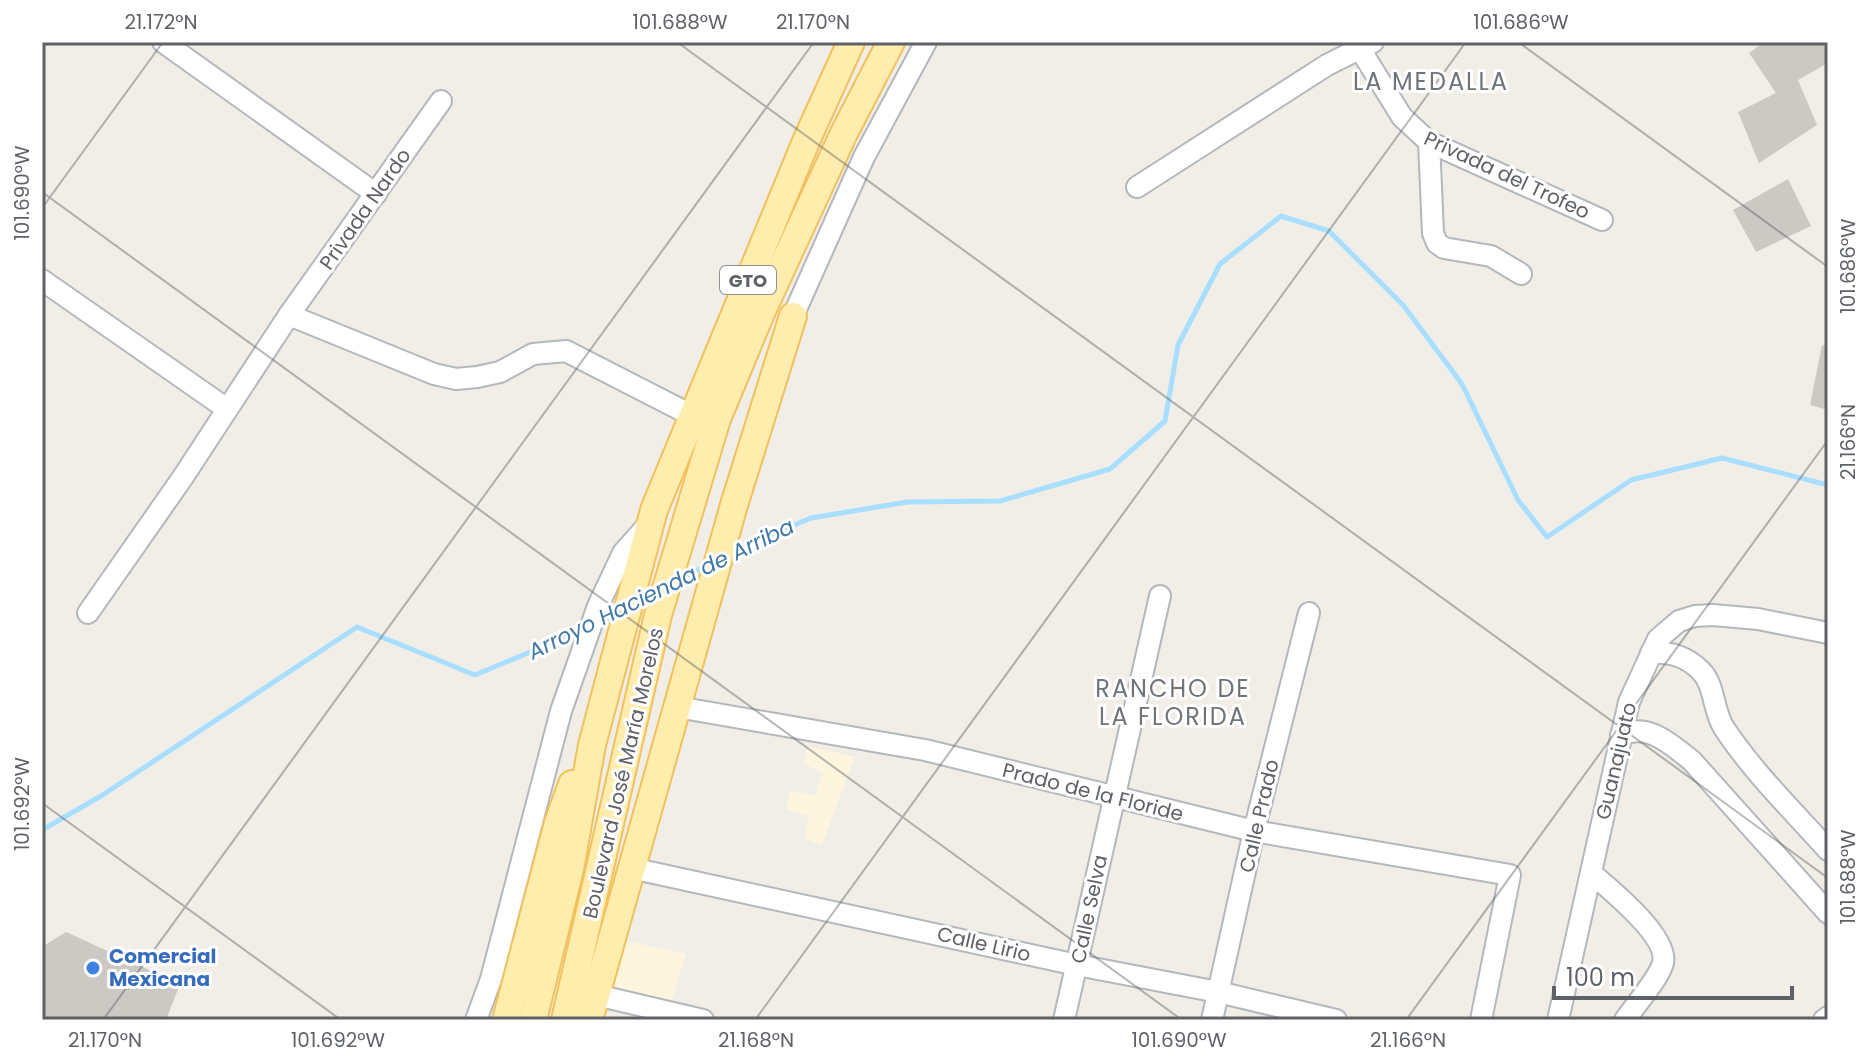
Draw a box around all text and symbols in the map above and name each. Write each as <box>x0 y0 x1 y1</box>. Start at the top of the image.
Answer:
text: 21.172°N <box>124 8 198 36</box>
text: 101.688°W <box>632 8 728 36</box>
text: 21.170°N <box>776 8 850 36</box>
text: 101.686°W <box>1473 8 1569 36</box>
district label: LA MEDALLA <box>1353 65 1509 98</box>
street label: Privada del Trofeo <box>1419 124 1595 226</box>
street label: Privada Nardo <box>313 143 417 275</box>
text: 101.690°W <box>8 145 36 241</box>
text: 101.686°W <box>1834 218 1862 314</box>
road number: GTO <box>720 266 776 294</box>
text: 21.166°N <box>1834 404 1862 480</box>
water label: Arroyo Hacienda de Arriba <box>522 511 799 668</box>
street label: Boulevard José María Morelos <box>576 625 670 921</box>
district label: RANCHO DE LA FLORIDA <box>1095 672 1251 733</box>
street label: Guanajuato <box>1589 700 1643 822</box>
text: 101.692°W <box>8 756 36 851</box>
street label: Prado de la Floride <box>1000 756 1186 828</box>
street label: Calle Prado <box>1232 757 1286 875</box>
text: 101.688°W <box>1834 829 1862 925</box>
street label: Calle Selva <box>1064 852 1114 966</box>
street label: Calle Lirio <box>934 920 1034 968</box>
place label: Comercial Mexicana <box>109 942 217 993</box>
scale bar <box>1554 950 1792 1000</box>
marker: Comercial Mexicana <box>84 959 102 977</box>
text: 100 m <box>1566 961 1635 994</box>
text: 21.170°N <box>68 1026 142 1054</box>
text: 101.692°W <box>291 1026 386 1054</box>
text: 21.168°N <box>718 1026 794 1054</box>
text: 101.690°W <box>1131 1026 1227 1054</box>
text: 21.166°N <box>1370 1026 1446 1054</box>

